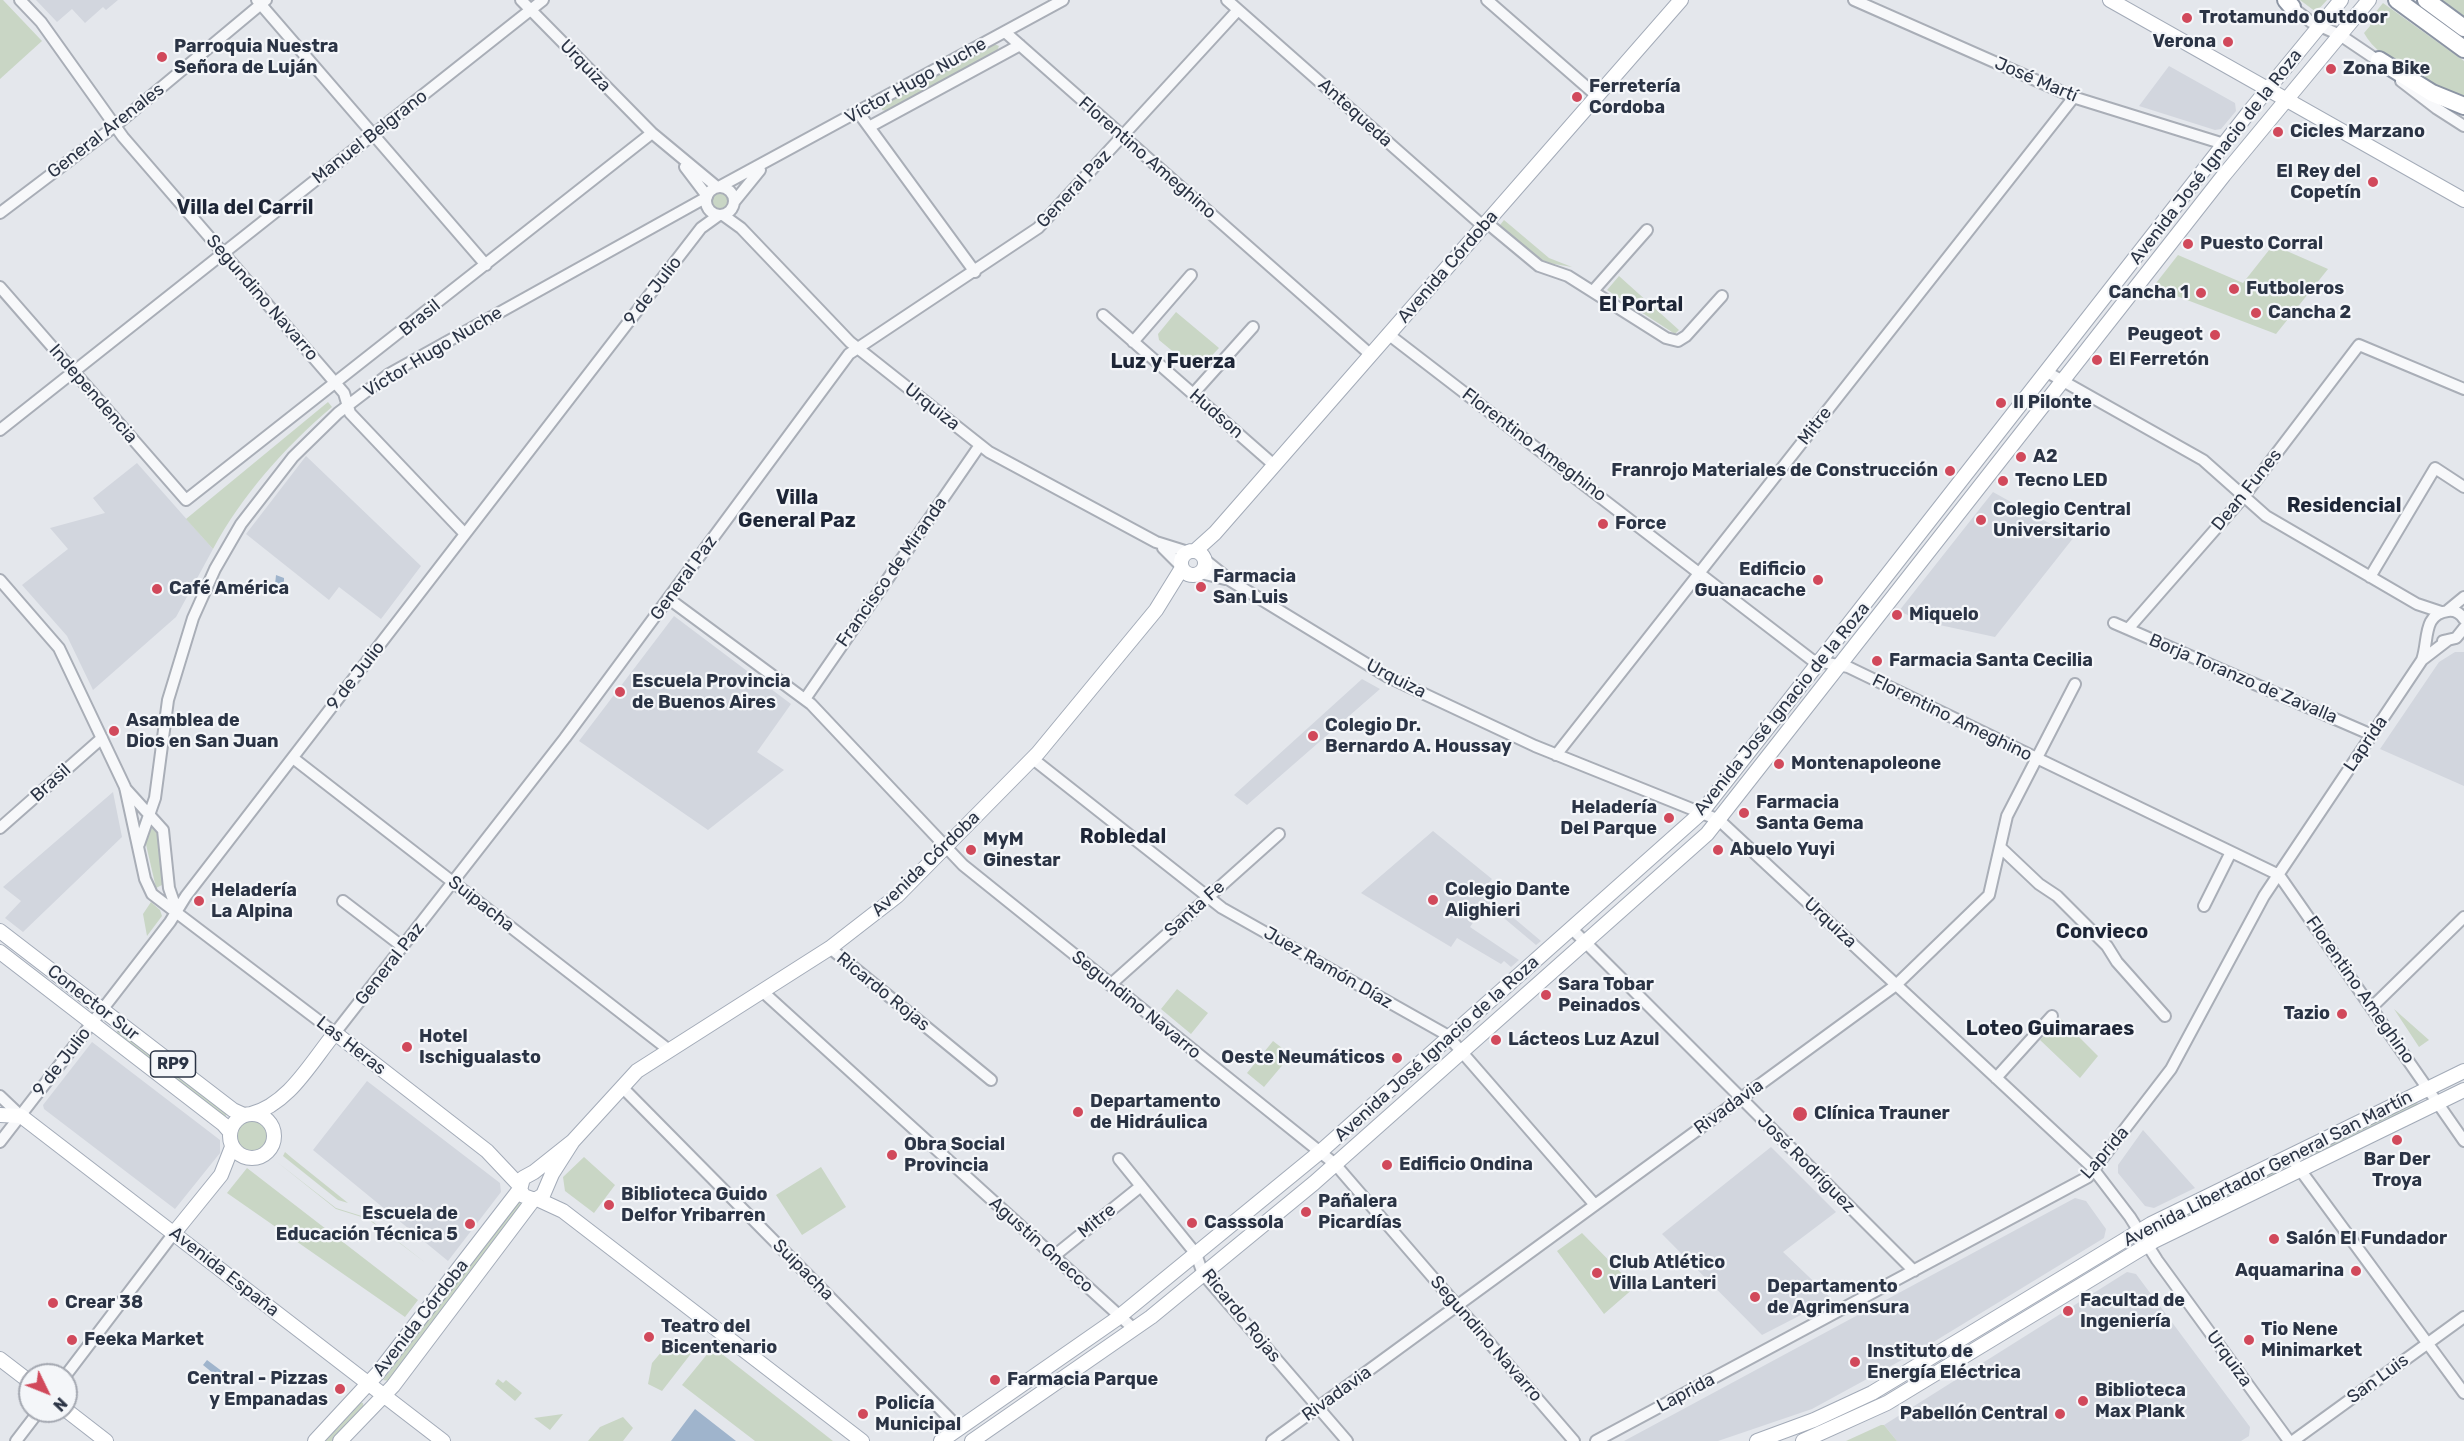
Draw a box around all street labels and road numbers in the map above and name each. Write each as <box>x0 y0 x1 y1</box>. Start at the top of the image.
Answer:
street label: Víctor Hugo Nuche <box>842 33 990 129</box>
street label: Urquiza <box>555 35 615 97</box>
street label: Avenida José Ignacio de la Roza <box>2125 45 2307 269</box>
street label: José Martí <box>1991 53 2081 107</box>
street label: Antequeda <box>1313 74 1397 152</box>
street label: General Arenales <box>43 79 169 183</box>
street label: Manuel Belgrano <box>308 85 432 189</box>
street label: Florentino Ameghino <box>1074 92 1220 224</box>
street label: General Paz <box>1032 145 1116 233</box>
street label: Avenida Córdoba <box>1393 206 1503 328</box>
street label: Segundino Navarro <box>201 230 323 366</box>
street label: 9 de Julio <box>619 252 687 330</box>
street label: Brasil <box>395 295 445 341</box>
street label: Víctor Hugo Nuche <box>360 302 506 402</box>
street label: Independencia <box>44 340 142 448</box>
street label: Urquiza <box>900 379 964 435</box>
street label: Florentino Ameghino <box>1458 384 1610 506</box>
street label: Hudson <box>1184 385 1248 443</box>
street label: Mitre <box>1793 403 1837 449</box>
street label: Dean Funes <box>2207 445 2287 535</box>
street label: Francisco de Miranda <box>832 493 952 651</box>
street label: General Paz <box>646 532 722 624</box>
street label: Avenida José Ignacio de la Roza <box>1689 598 1875 820</box>
street label: Borja Toranzo de Zavalla <box>2146 630 2340 728</box>
street label: 9 de Julio <box>322 637 390 715</box>
street label: Urquiza <box>1362 655 1430 703</box>
street label: Florentino Ameghino <box>1869 670 2035 766</box>
street label: Laprida <box>2340 712 2392 776</box>
street label: Brasil <box>26 759 76 807</box>
street label: Avenida Córdoba <box>867 807 985 921</box>
street label: Suipacha <box>444 872 518 936</box>
street label: Santa Fe <box>1160 876 1230 942</box>
street label: Urquiza <box>1799 893 1861 953</box>
street label: Florentino Ameghino <box>2301 912 2419 1068</box>
street label: General Paz <box>351 918 429 1010</box>
street label: Juez Ramón Díaz <box>1260 922 1396 1014</box>
street label: Segundino Navarro <box>1067 946 1205 1064</box>
street label: Ricardo Rojas <box>832 948 934 1036</box>
street label: Avenida José Ignacio de la Roza <box>1330 952 1544 1146</box>
street label: Conector Sur <box>43 960 143 1046</box>
street label: Las Heras <box>312 1012 390 1080</box>
street label: 9 de Julio <box>28 1023 96 1101</box>
road number: RP9 <box>150 1051 195 1077</box>
street label: Rivadavia <box>1690 1075 1768 1139</box>
street label: Avenida Libertador General San Martín <box>2120 1086 2416 1252</box>
street label: José Rodríguez <box>1752 1110 1860 1218</box>
street label: Laprida <box>2076 1122 2134 1184</box>
street label: Agustín Gnecco <box>984 1193 1098 1297</box>
street label: Mitre <box>1074 1199 1120 1243</box>
street label: Avenida España <box>165 1223 283 1321</box>
street label: Suipacha <box>768 1235 838 1305</box>
street label: Avenida Córdoba <box>369 1255 473 1381</box>
street label: Ricardo Rojas <box>1197 1265 1285 1367</box>
street label: Segundino Navarro <box>1425 1271 1547 1407</box>
street label: Urquiza <box>2201 1327 2257 1391</box>
street label: San Luis <box>2343 1349 2413 1409</box>
street label: Rivadavia <box>1298 1362 1376 1426</box>
street label: Laprida <box>1653 1369 1719 1417</box>

